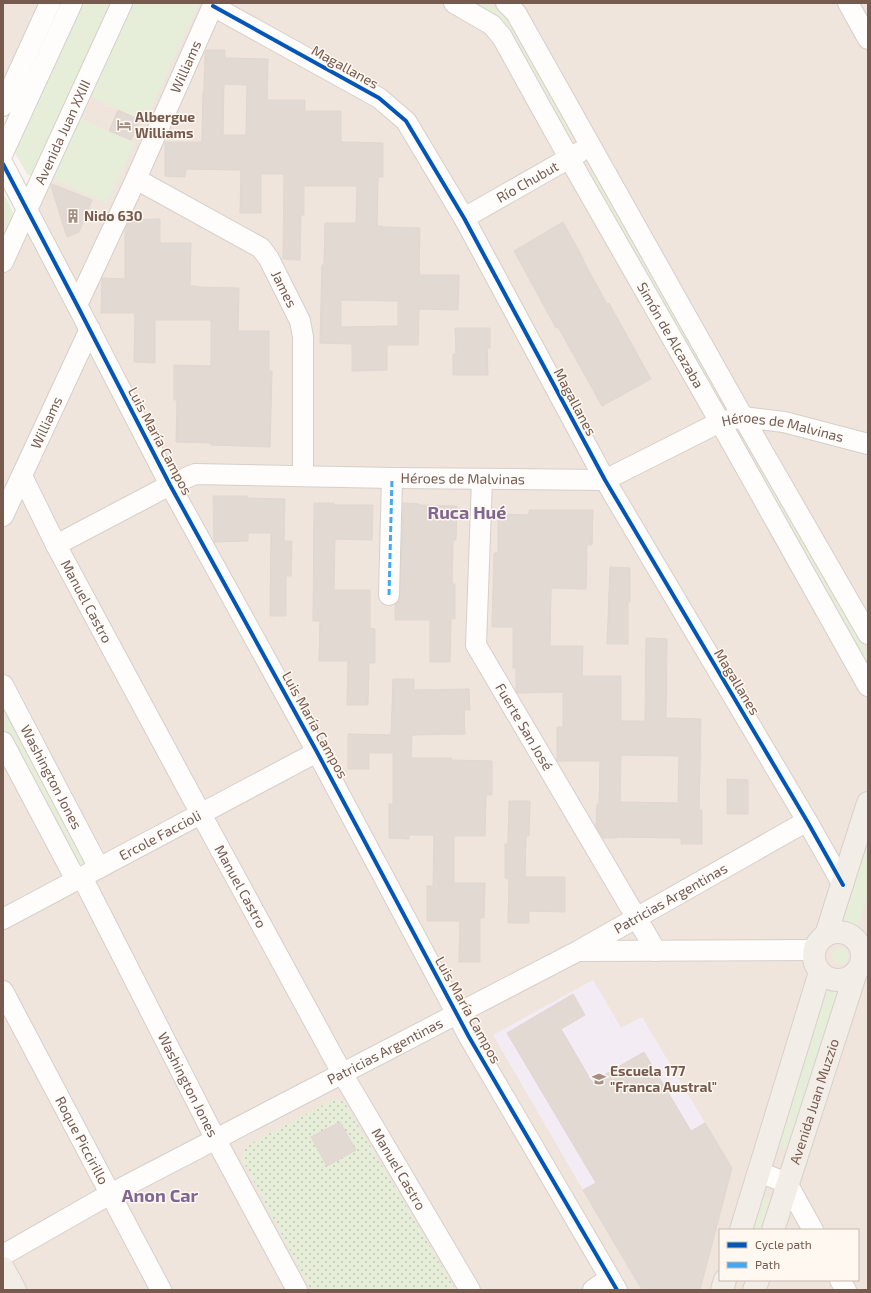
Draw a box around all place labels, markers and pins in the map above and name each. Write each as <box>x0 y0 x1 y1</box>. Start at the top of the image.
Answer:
place label: Albergue Williams <box>135 108 195 141</box>
hotel icon: Albergue Williams <box>116 117 132 133</box>
place label: Nido 630 <box>84 207 143 224</box>
building icon: Nido 630 <box>65 208 81 224</box>
place label: Escuela 177 "Franca Austral" <box>610 1062 717 1095</box>
school or university icon: Escuela 177 "Franca Austral" <box>591 1071 607 1087</box>

